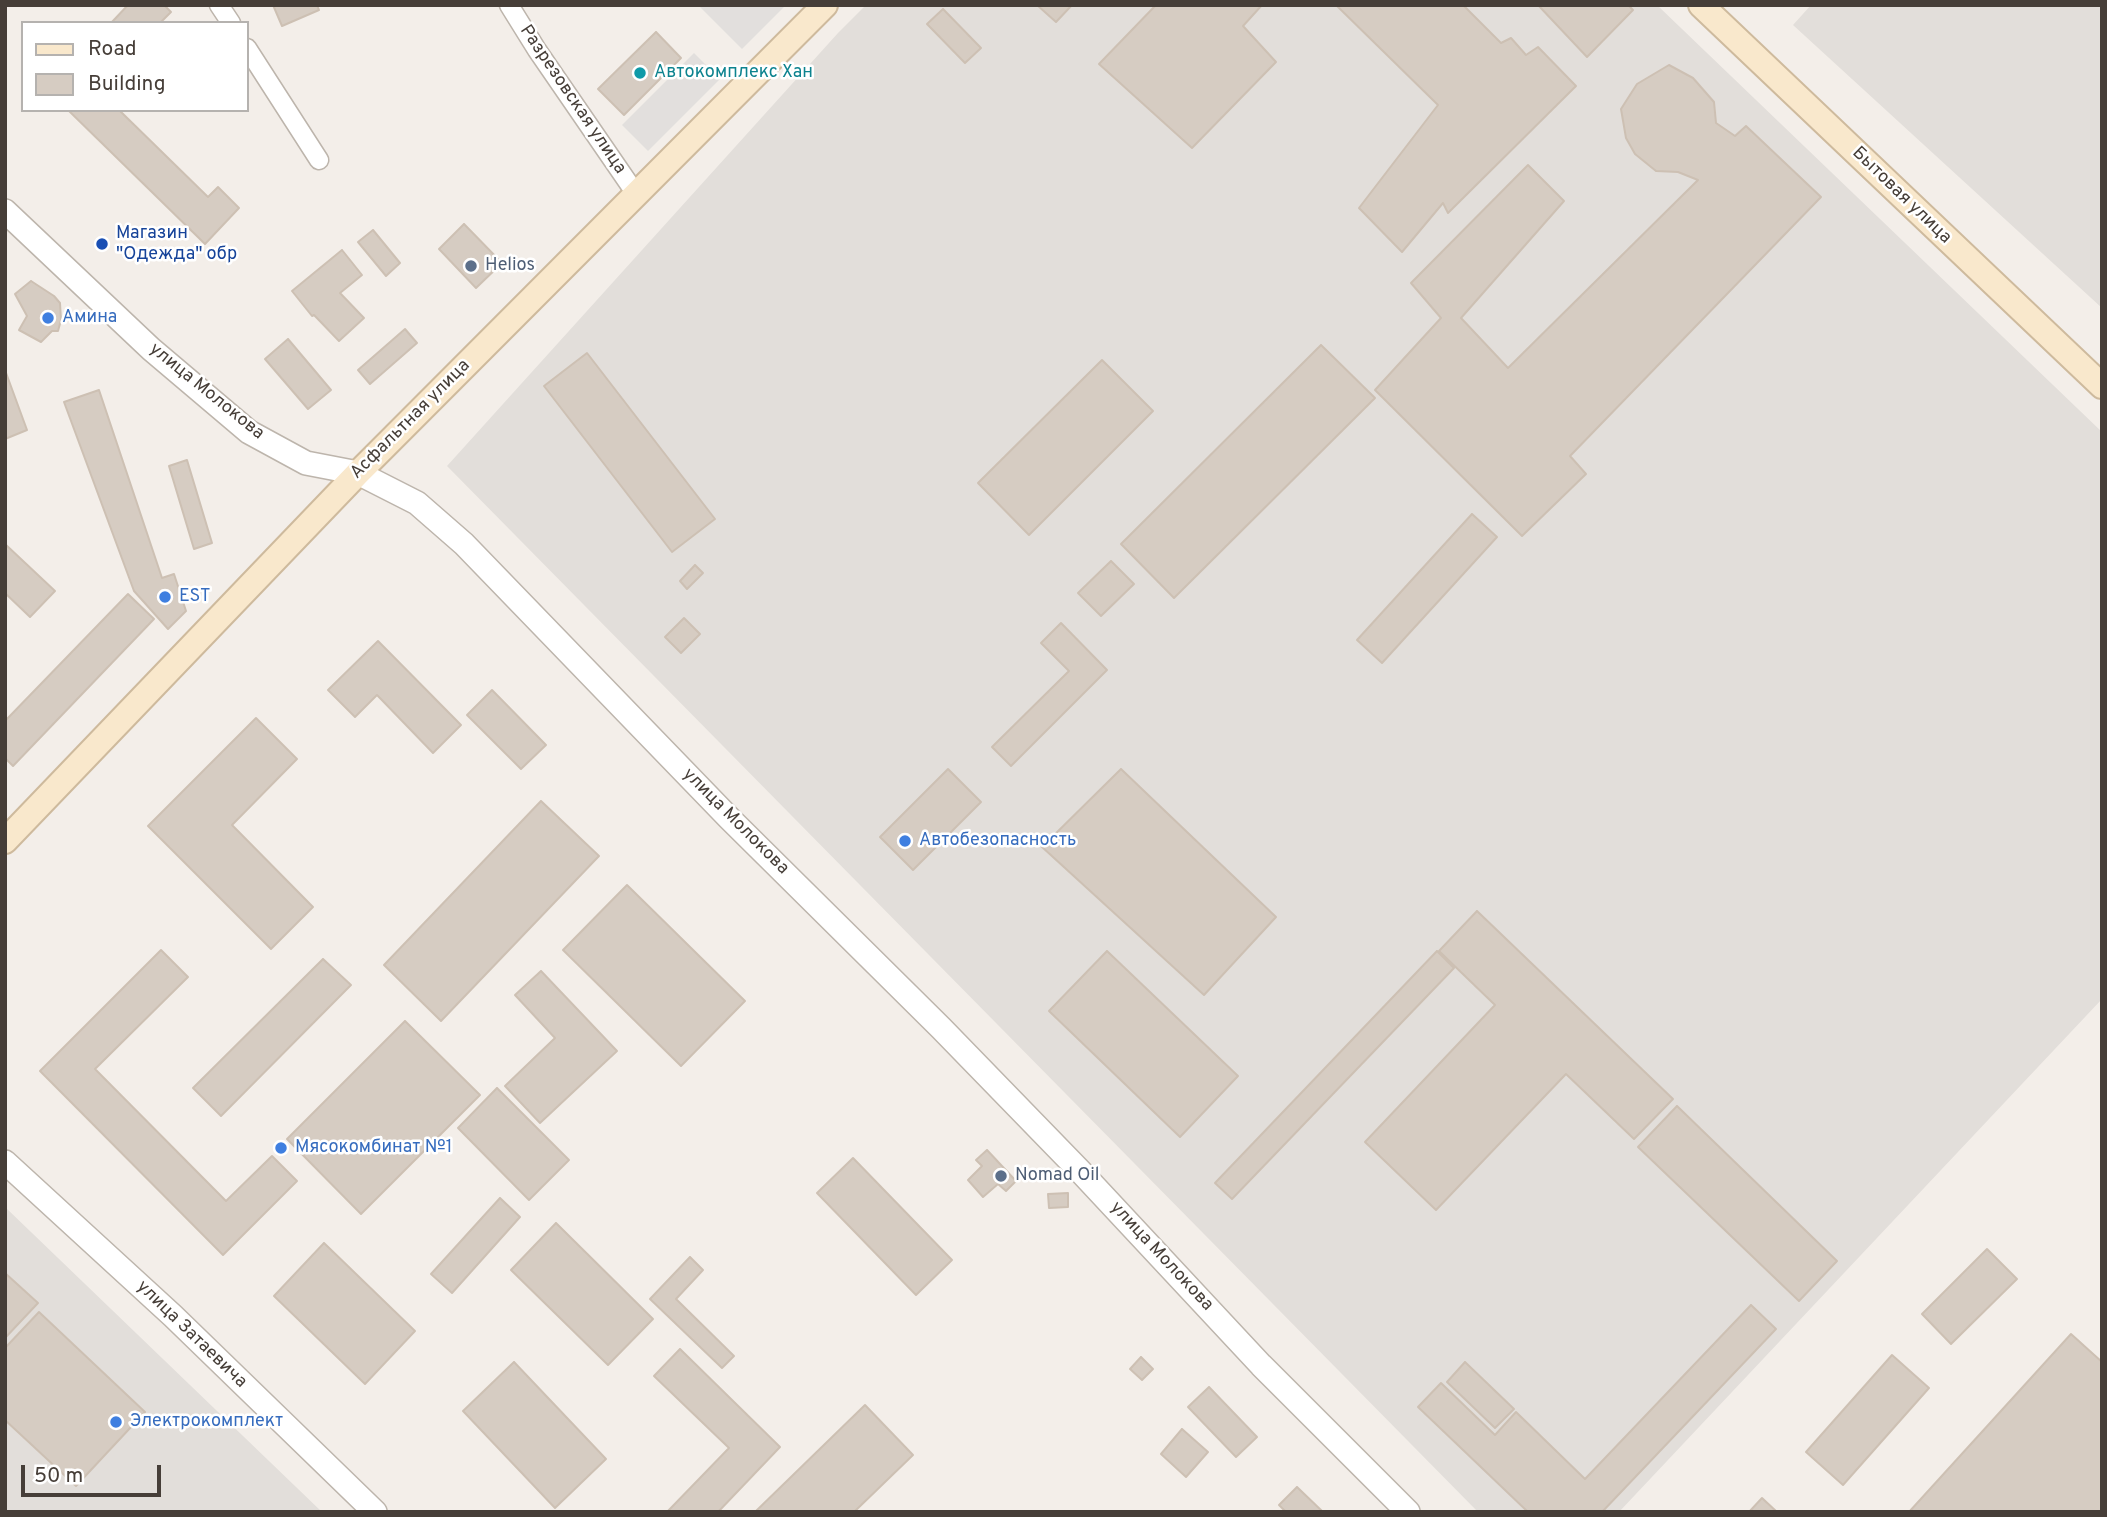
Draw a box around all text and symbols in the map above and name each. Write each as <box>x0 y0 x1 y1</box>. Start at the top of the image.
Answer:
legend <box>21 21 248 112</box>
street label: Разрезовская улица <box>514 21 630 179</box>
text: Road <box>88 36 137 63</box>
place label: Автокомплекс Хан <box>654 62 813 84</box>
marker: Автокомплекс Хан <box>632 65 648 81</box>
text: Building <box>88 71 166 98</box>
street label: Бытовая улица <box>1847 143 1955 249</box>
place label: Магазин "Одежда" обр <box>116 223 237 266</box>
marker: Магазин "Одежда" обр <box>94 236 110 252</box>
place label: Helios <box>485 255 535 277</box>
marker: Helios <box>463 258 479 274</box>
place label: Амина <box>62 307 117 329</box>
marker: Амина <box>40 310 56 326</box>
street label: улица Молокова <box>144 339 268 445</box>
street label: Асфальтная улица <box>347 356 475 484</box>
place label: EST <box>179 586 211 608</box>
marker: EST <box>157 589 173 605</box>
street label: улица Молокова <box>677 764 793 880</box>
place label: Автобезопасность <box>919 830 1076 852</box>
marker: Автобезопасность <box>897 833 913 849</box>
place label: Мясокомбинат №1 <box>295 1137 452 1159</box>
marker: Мясокомбинат №1 <box>273 1140 289 1156</box>
place label: Nomad Oil <box>1015 1165 1100 1187</box>
marker: Nomad Oil <box>993 1168 1009 1184</box>
street label: улица Молокова <box>1105 1198 1217 1316</box>
street label: улица Затаевича <box>131 1277 251 1393</box>
place label: Электрокомплект <box>130 1411 283 1433</box>
marker: Электрокомплект <box>108 1414 124 1430</box>
scale bar <box>24 1450 164 1494</box>
text: 50 m <box>34 1463 83 1490</box>

